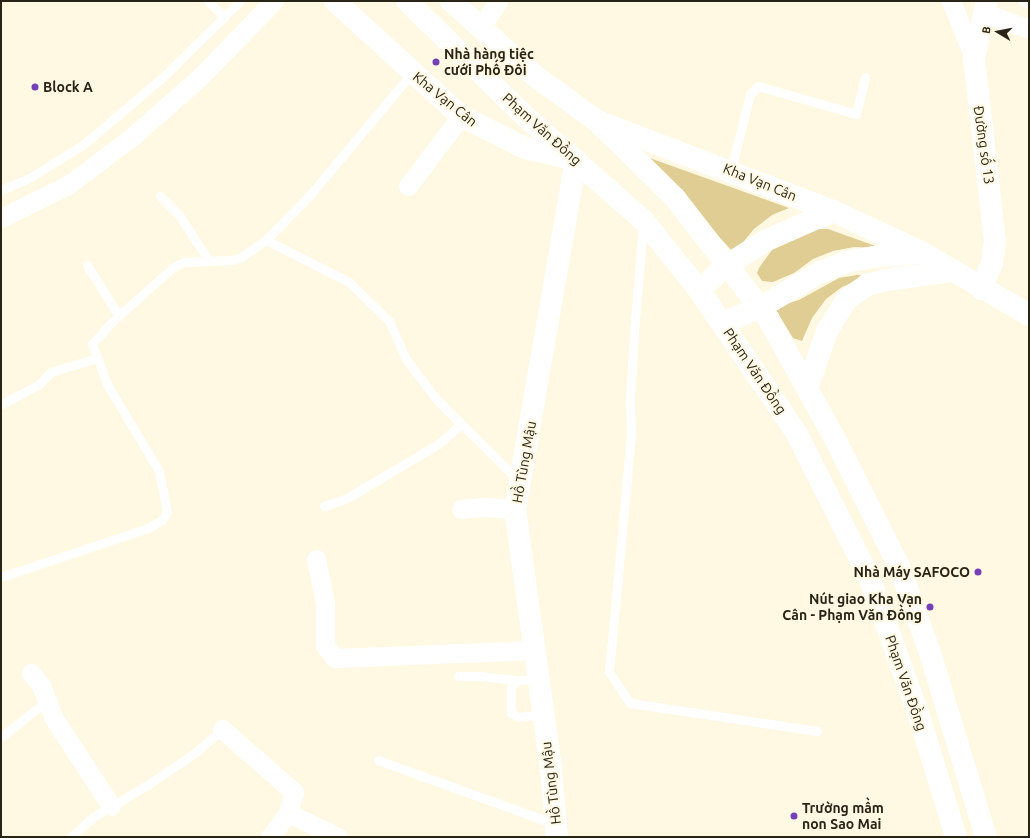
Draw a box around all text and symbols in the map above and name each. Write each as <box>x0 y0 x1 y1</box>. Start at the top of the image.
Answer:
north arrow <box>978 12 1018 52</box>
text: B <box>980 25 993 35</box>
place label: Nhà hàng tiệc cưới Phố Đôi <box>444 46 534 78</box>
marker: Nhà hàng tiệc cưới Phố Đôi <box>431 57 441 67</box>
street label: Kha Vạn Cân <box>409 68 481 130</box>
place label: Block A <box>43 79 93 95</box>
marker: Block A <box>30 82 40 92</box>
street label: Phạm Văn Đồng <box>499 89 585 169</box>
street label: Đường số 13 <box>970 105 998 185</box>
street label: Kha Vạn Cân <box>721 160 799 204</box>
street label: Phạm Văn Đồng <box>720 325 790 417</box>
street label: Hồ Tùng Mậu <box>509 420 539 504</box>
place label: Nhà Máy SAFOCO <box>854 564 970 580</box>
marker: Nhà Máy SAFOCO <box>973 567 983 577</box>
place label: Nút giao Kha Vạn Cân - Phạm Văn Đồng <box>782 591 922 624</box>
marker: Nút giao Kha Vạn Cân - Phạm Văn Đồng <box>925 602 935 612</box>
street label: Phạm Văn Đồng <box>882 633 930 733</box>
street label: Hồ Tùng Mậu <box>538 741 564 825</box>
place label: Trường mầm non Sao Mai <box>802 800 884 832</box>
marker: Trường mầm non Sao Mai <box>789 811 799 821</box>

